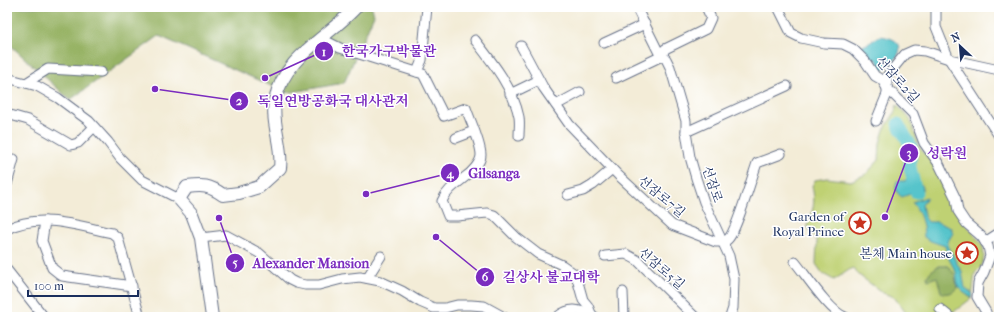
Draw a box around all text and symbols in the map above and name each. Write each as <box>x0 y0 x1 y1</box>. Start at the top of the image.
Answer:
north arrow <box>940 26 980 66</box>
text: N <box>949 30 963 45</box>
callout: 한국가구박물관 <box>314 38 444 64</box>
text: 한국가구박물관 <box>342 43 437 60</box>
text: 1 <box>322 45 326 59</box>
street label: 선잠로2길 <box>873 53 922 106</box>
callout: 독일연방공화국 대사관저 <box>229 88 416 114</box>
text: 독일연방공화국 대사관저 <box>257 93 409 110</box>
text: 2 <box>236 94 243 108</box>
callout: 성락원 <box>899 140 976 166</box>
text: 성락원 <box>927 145 967 162</box>
text: 3 <box>907 146 912 161</box>
callout: Gilsanga <box>440 160 528 186</box>
street label: 선잠로 <box>699 164 726 205</box>
text: Gilsanga <box>468 165 520 182</box>
text: 4 <box>445 167 454 182</box>
street label: 선잠로7길 <box>635 172 688 220</box>
place label: Garden of Royal Prince <box>773 209 847 239</box>
place icon: Garden of Royal Prince <box>847 210 873 236</box>
place icon: 본체 Main house <box>954 240 980 266</box>
street label: 선잠로5길 <box>636 244 688 292</box>
place label: 본체 Main house <box>860 246 953 261</box>
callout: Alexander Mansion <box>225 250 377 276</box>
text: Alexander Mansion <box>252 255 370 272</box>
text: 5 <box>232 256 238 270</box>
callout: 길상사 불교대학 <box>475 264 608 290</box>
text: 길상사 불교대학 <box>502 269 600 286</box>
text: 6 <box>482 270 489 284</box>
scale bar <box>28 272 138 298</box>
text: 100 m <box>34 279 64 293</box>

